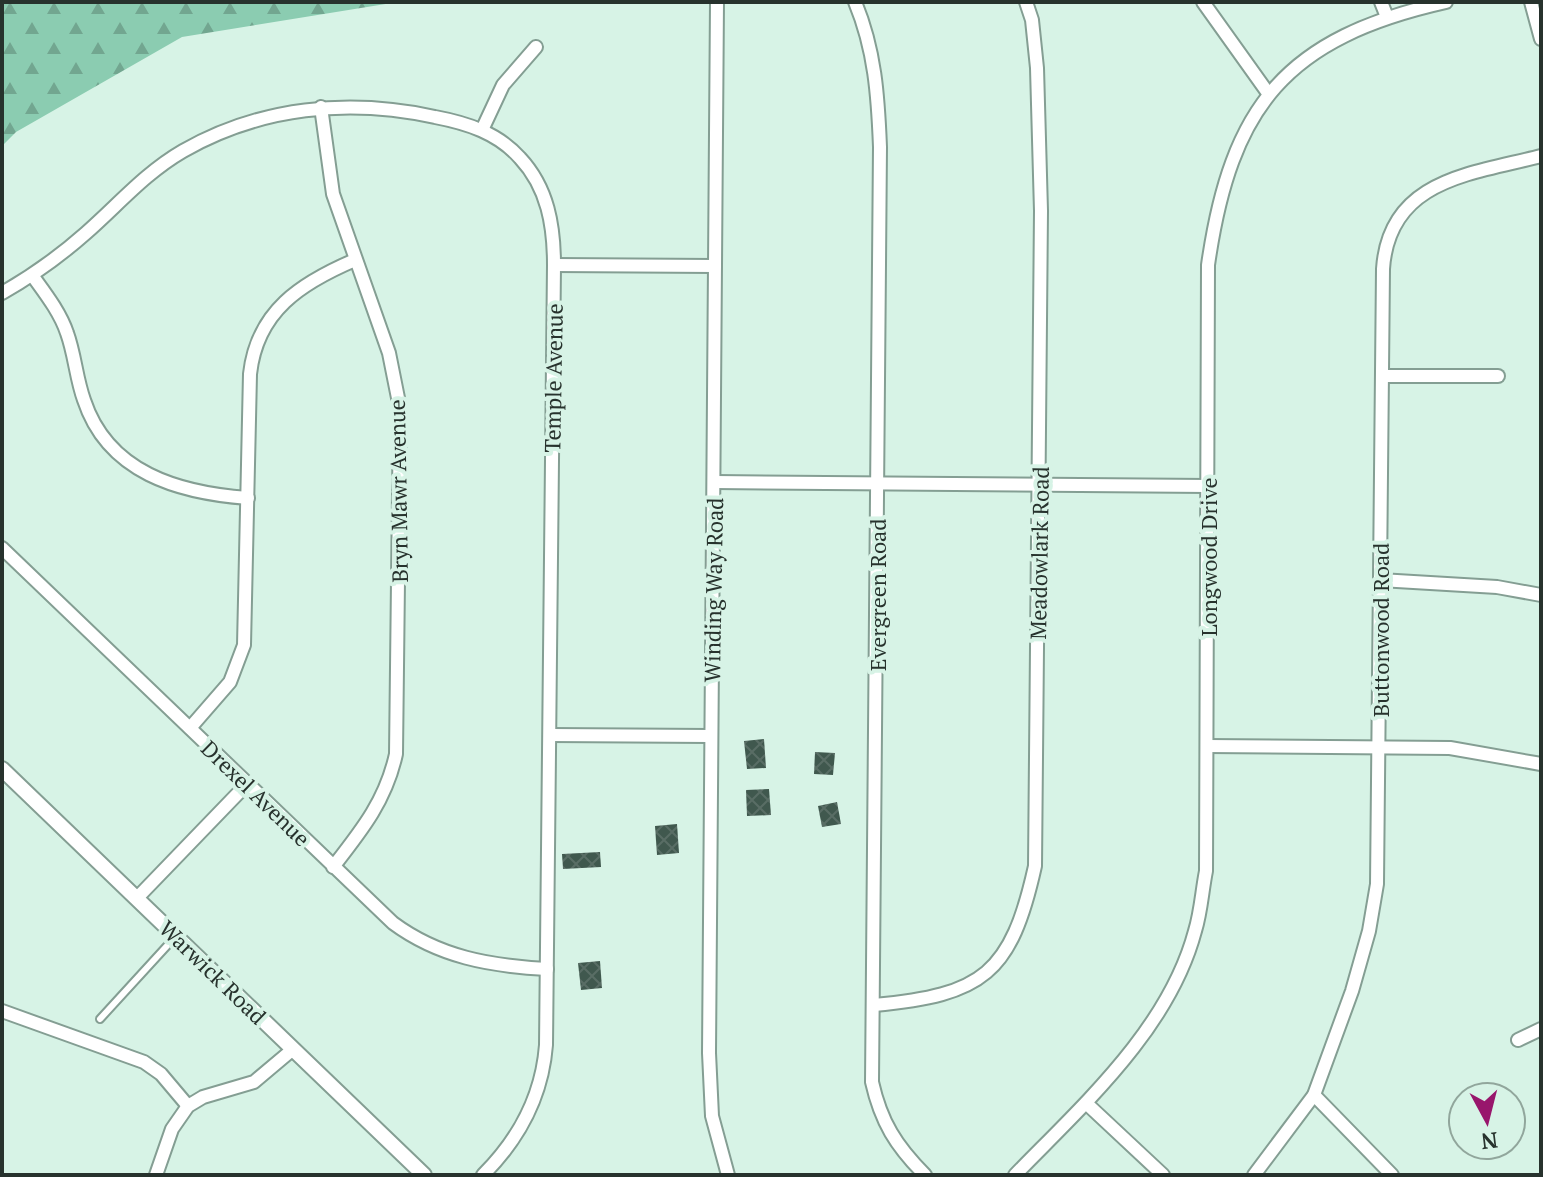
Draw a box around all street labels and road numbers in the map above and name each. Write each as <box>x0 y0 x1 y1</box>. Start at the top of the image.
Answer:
street label: Temple Avenue <box>537 303 569 453</box>
street label: Bryn Mawr Avenue <box>382 399 414 583</box>
street label: Meadowlark Road <box>1023 466 1055 640</box>
street label: Longwood Drive <box>1194 478 1223 637</box>
street label: Winding Way Road <box>697 497 729 683</box>
street label: Evergreen Road <box>863 519 892 671</box>
street label: Buttonwood Road <box>1366 543 1395 717</box>
street label: Drexel Avenue <box>195 734 317 852</box>
street label: Warwick Road <box>153 914 273 1030</box>

